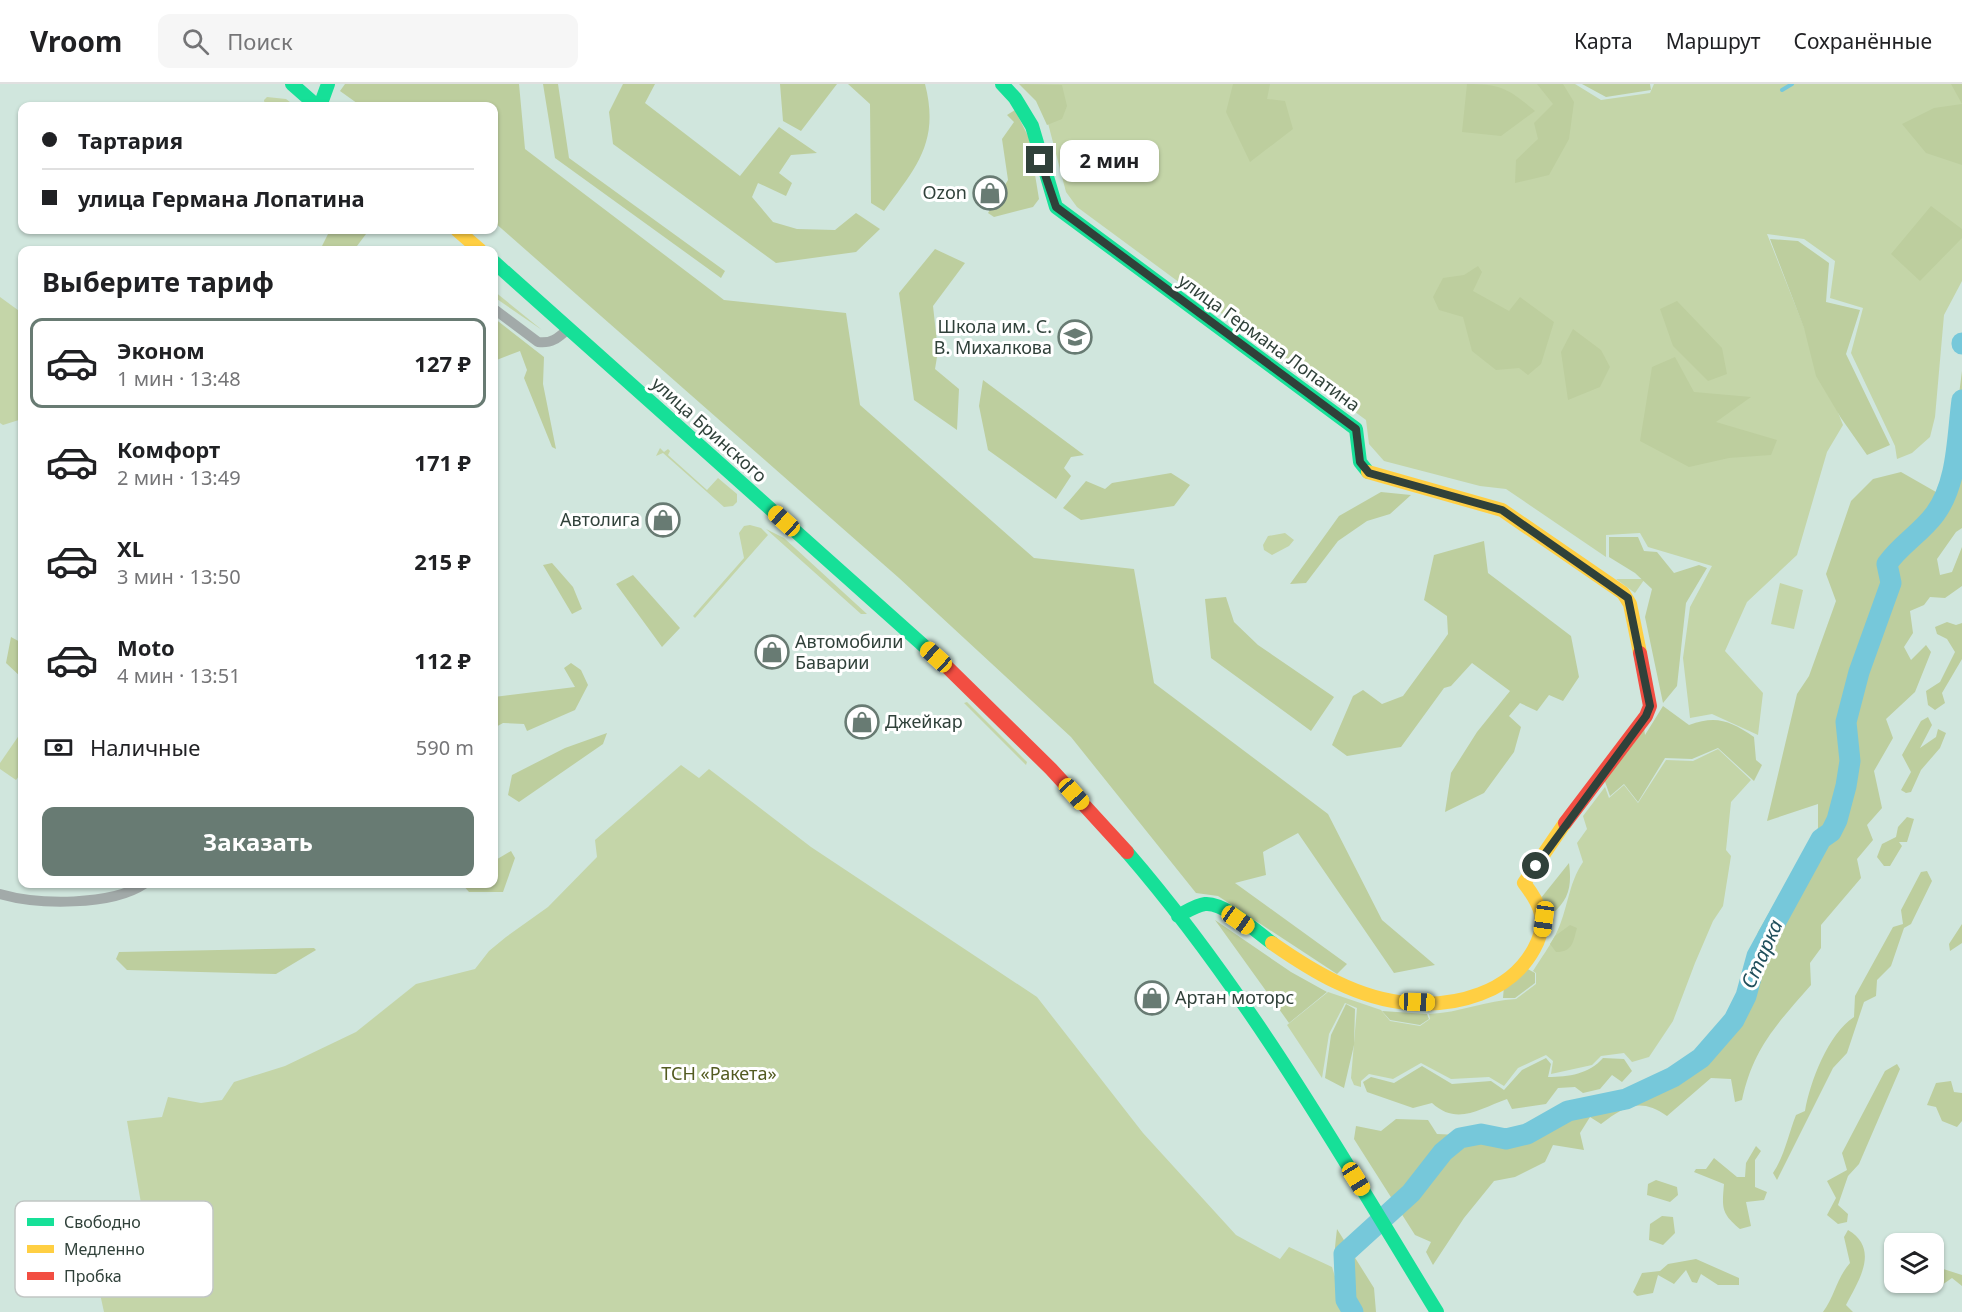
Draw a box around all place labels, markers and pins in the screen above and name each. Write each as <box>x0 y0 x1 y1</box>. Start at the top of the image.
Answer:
shop icon: Ozon <box>972 175 1008 211</box>
place label: Ozon <box>922 180 967 204</box>
place label: Школа им. С. В. Михалкова <box>934 314 1052 359</box>
school or university icon: Школа им. С. В. Михалкова <box>1057 319 1093 355</box>
shop icon: Автолига <box>645 502 681 538</box>
place label: Автолига <box>560 507 640 531</box>
place label: Автомобили Баварии <box>795 629 904 674</box>
shop icon: Автомобили Баварии <box>754 634 790 670</box>
shop icon: Джейкар <box>844 704 880 740</box>
place label: Джейкар <box>885 709 963 733</box>
shop icon: Артан моторс <box>1134 980 1170 1016</box>
place label: Артан моторс <box>1175 985 1295 1009</box>

